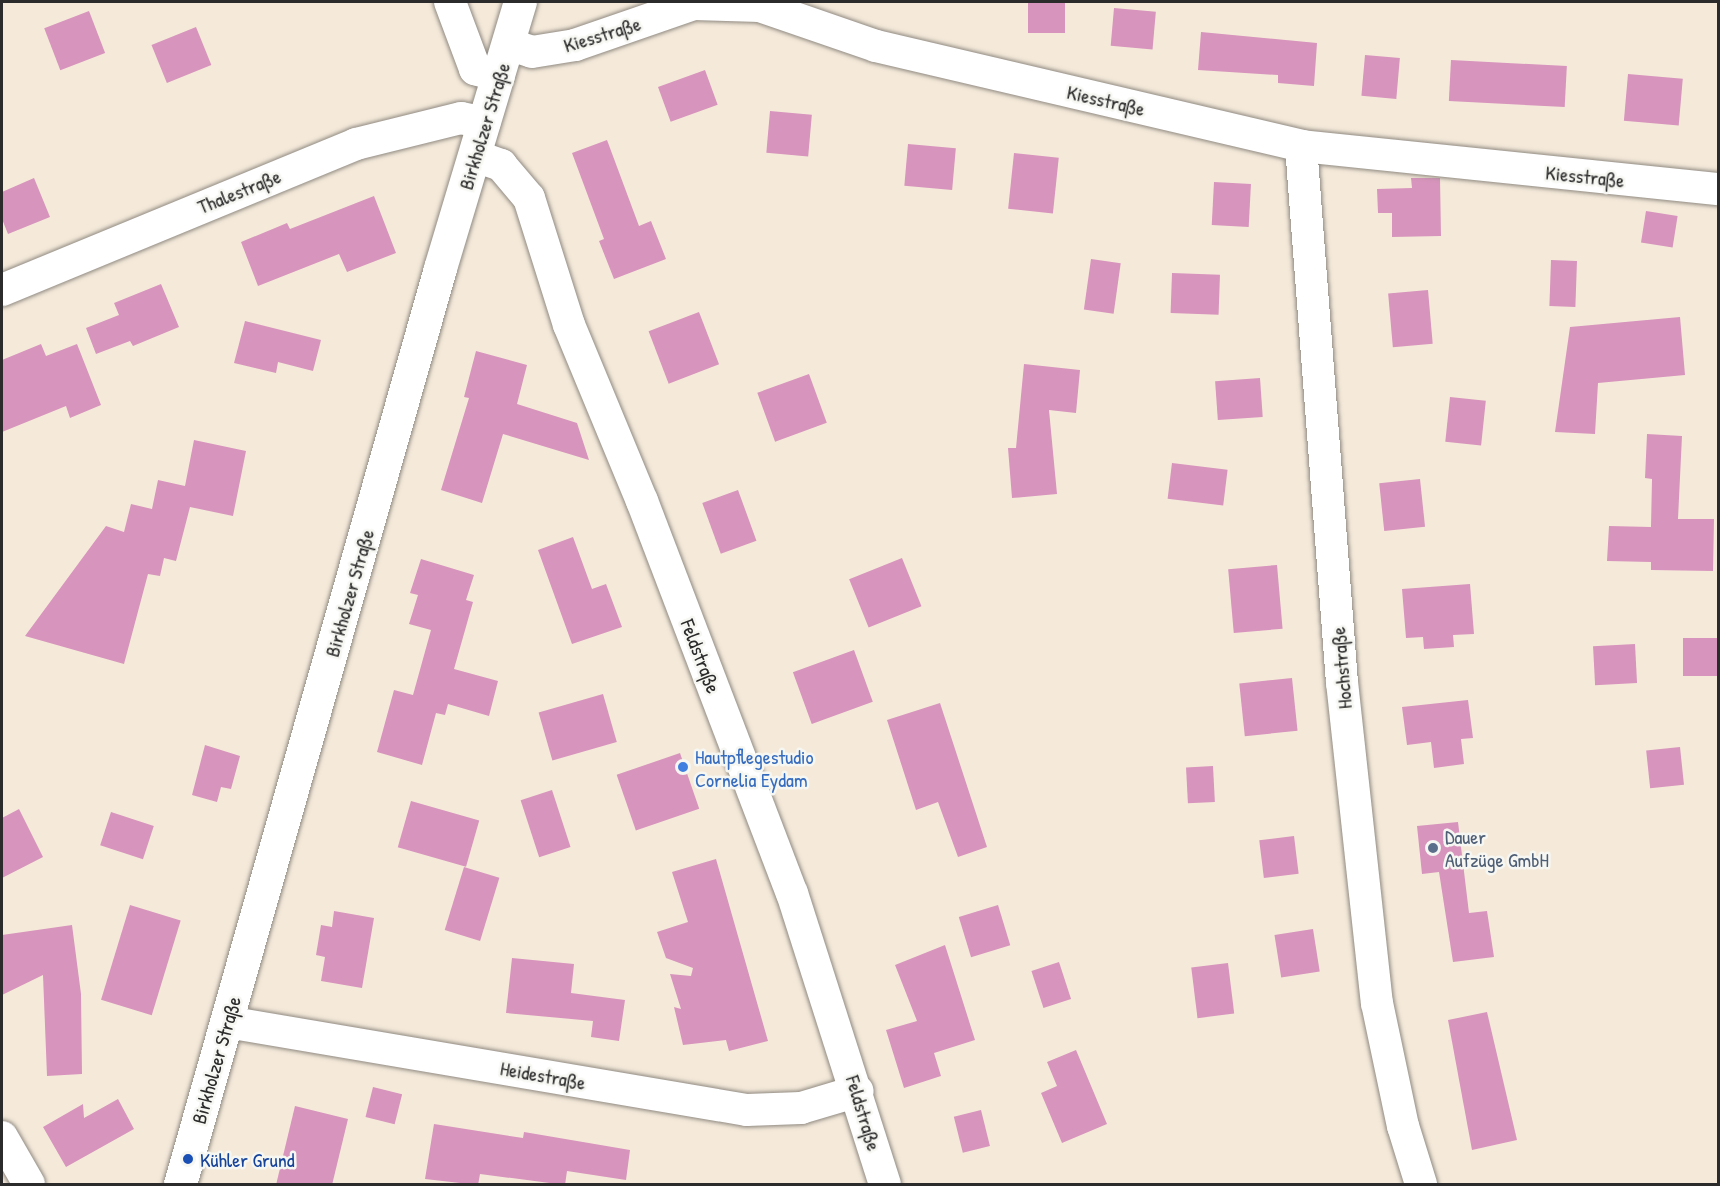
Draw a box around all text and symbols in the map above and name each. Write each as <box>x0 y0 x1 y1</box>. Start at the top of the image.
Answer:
street label: Kiesstraße <box>561 11 643 57</box>
street label: Birkholzer Straße <box>453 60 515 192</box>
street label: Kiesstraße <box>1065 79 1147 121</box>
street label: Kiesstraße <box>1544 160 1626 192</box>
street label: Thalestraße <box>194 163 284 219</box>
street label: Birkholzer Straße <box>319 527 379 659</box>
street label: Feldstraße <box>676 616 726 696</box>
street label: Hochstraße <box>1325 626 1357 710</box>
place label: Hautpflegestudio Cornelia Eydam <box>695 744 814 791</box>
marker: Hautpflegestudio Cornelia Eydam <box>676 760 690 774</box>
place label: Dauer Aufzüge GmbH <box>1445 825 1549 872</box>
marker: Dauer Aufzüge GmbH <box>1426 841 1440 855</box>
street label: Birkholzer Straße <box>186 994 246 1126</box>
street label: Heidestraße <box>498 1056 588 1094</box>
street label: Feldstraße <box>841 1073 887 1153</box>
place label: Kühler Grund <box>200 1147 295 1171</box>
marker: Kühler Grund <box>181 1152 195 1166</box>

